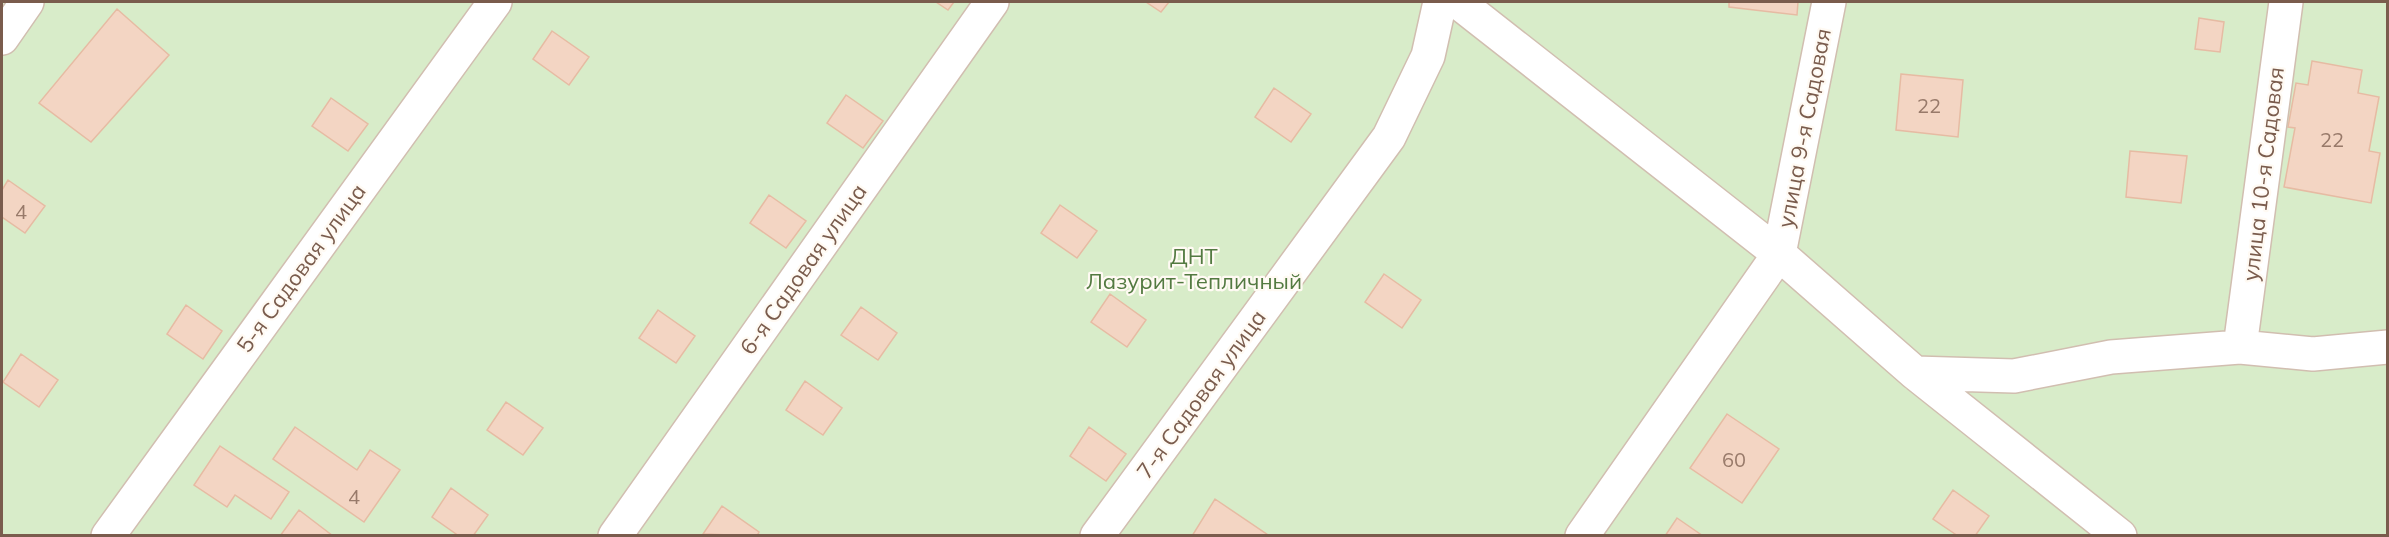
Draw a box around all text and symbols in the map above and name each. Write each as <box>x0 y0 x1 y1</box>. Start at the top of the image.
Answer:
street label: улица 9-я Садовая <box>1771 26 1837 230</box>
street label: улица 10-я Садовая <box>2236 65 2290 283</box>
house number: 22 <box>1917 93 1941 118</box>
house number: 22 <box>2320 127 2344 152</box>
street label: 5-я Садовая улица <box>230 178 372 358</box>
street label: 6-я Садовая улица <box>733 178 873 360</box>
house number: 4 <box>15 199 27 224</box>
park label: ДНТ Лазурит-Тепличный <box>1086 242 1302 295</box>
street label: 7-я Садовая улица <box>1130 304 1272 484</box>
house number: 60 <box>1722 447 1746 472</box>
house number: 4 <box>348 484 360 509</box>

